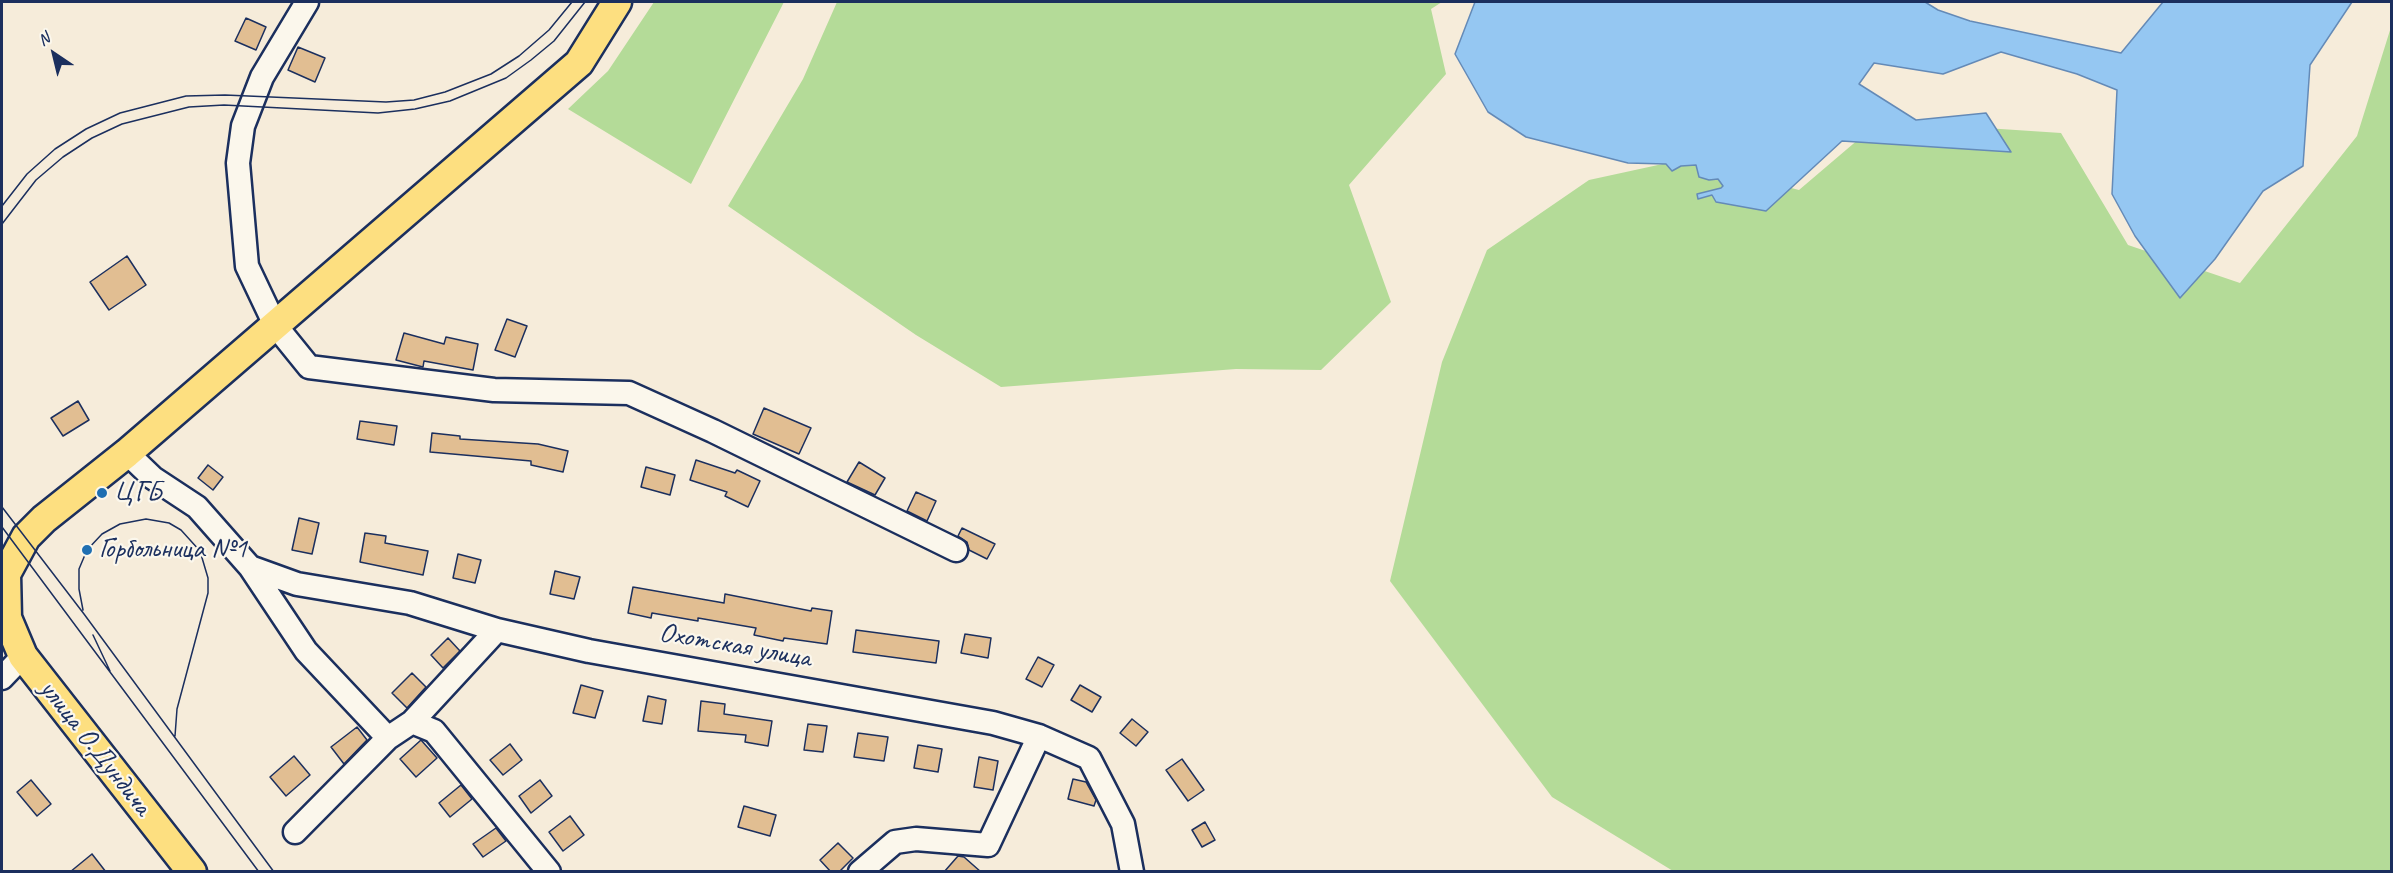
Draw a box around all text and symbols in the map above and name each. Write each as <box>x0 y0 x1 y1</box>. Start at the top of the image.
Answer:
north arrow <box>24 24 84 84</box>
text: N <box>34 28 53 50</box>
place label: ЦГБ <box>114 476 162 510</box>
marker: ЦГБ <box>95 486 109 500</box>
place label: Горбольница №1 <box>99 533 247 567</box>
marker: Горбольница №1 <box>80 543 94 557</box>
street label: Охотская улица <box>656 616 814 676</box>
street label: улица О.Дундича <box>32 673 158 823</box>

